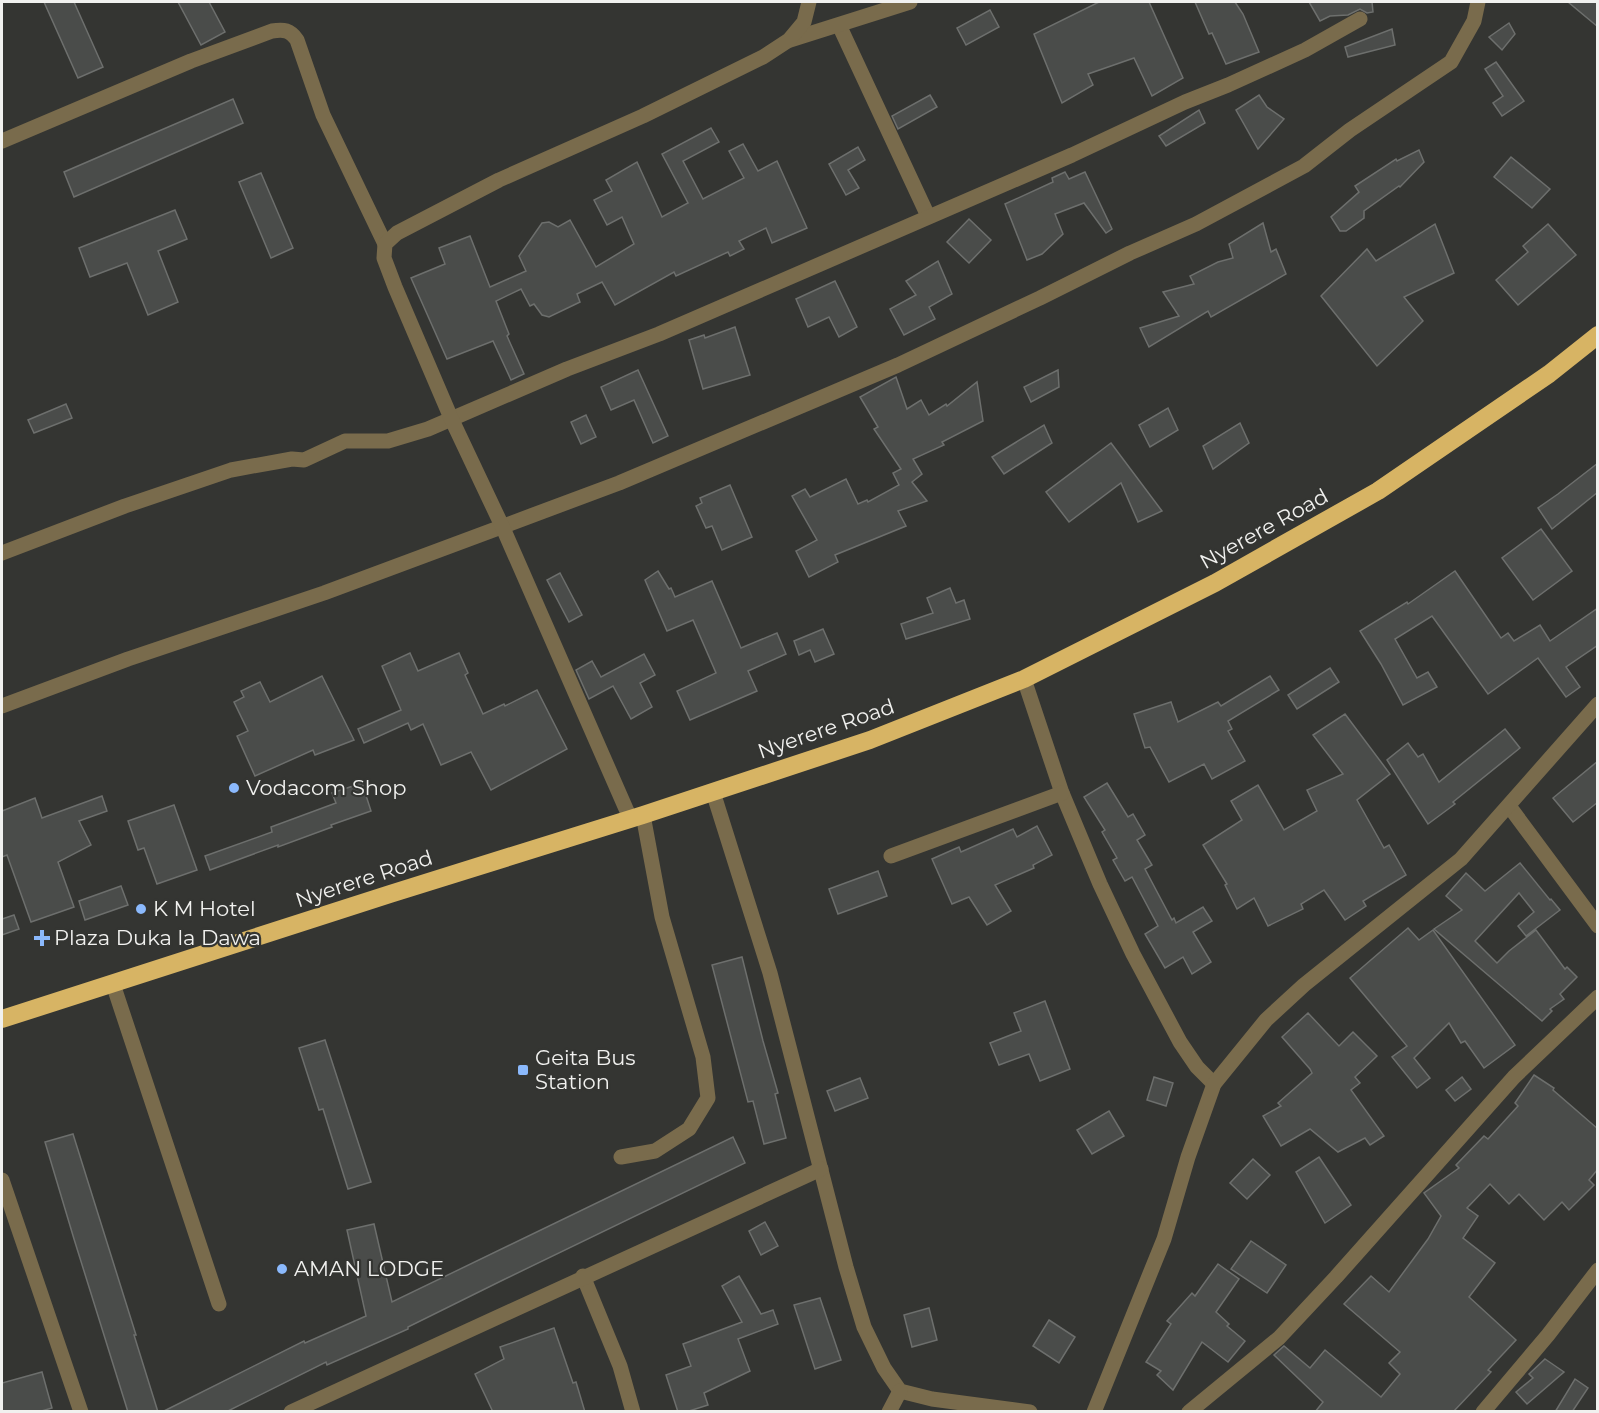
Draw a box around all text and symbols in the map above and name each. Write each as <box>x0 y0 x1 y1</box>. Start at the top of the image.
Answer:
street label: Nyerere Road <box>1195 483 1332 574</box>
street label: Nyerere Road <box>754 693 897 764</box>
place label: Vodacom Shop <box>246 775 406 800</box>
marker: Vodacom Shop <box>227 781 241 795</box>
street label: Nyerere Road <box>292 845 436 912</box>
place label: K M Hotel <box>153 896 256 921</box>
marker: K M Hotel <box>134 902 148 916</box>
place label: Plaza Duka la Dawa <box>54 925 261 950</box>
marker: Plaza Duka la Dawa <box>35 931 49 945</box>
place label: Geita Bus Station <box>535 1045 636 1094</box>
marker: Geita Bus Station <box>516 1063 530 1077</box>
place label: AMAN LODGE <box>294 1256 444 1281</box>
marker: AMAN LODGE <box>275 1262 289 1276</box>

